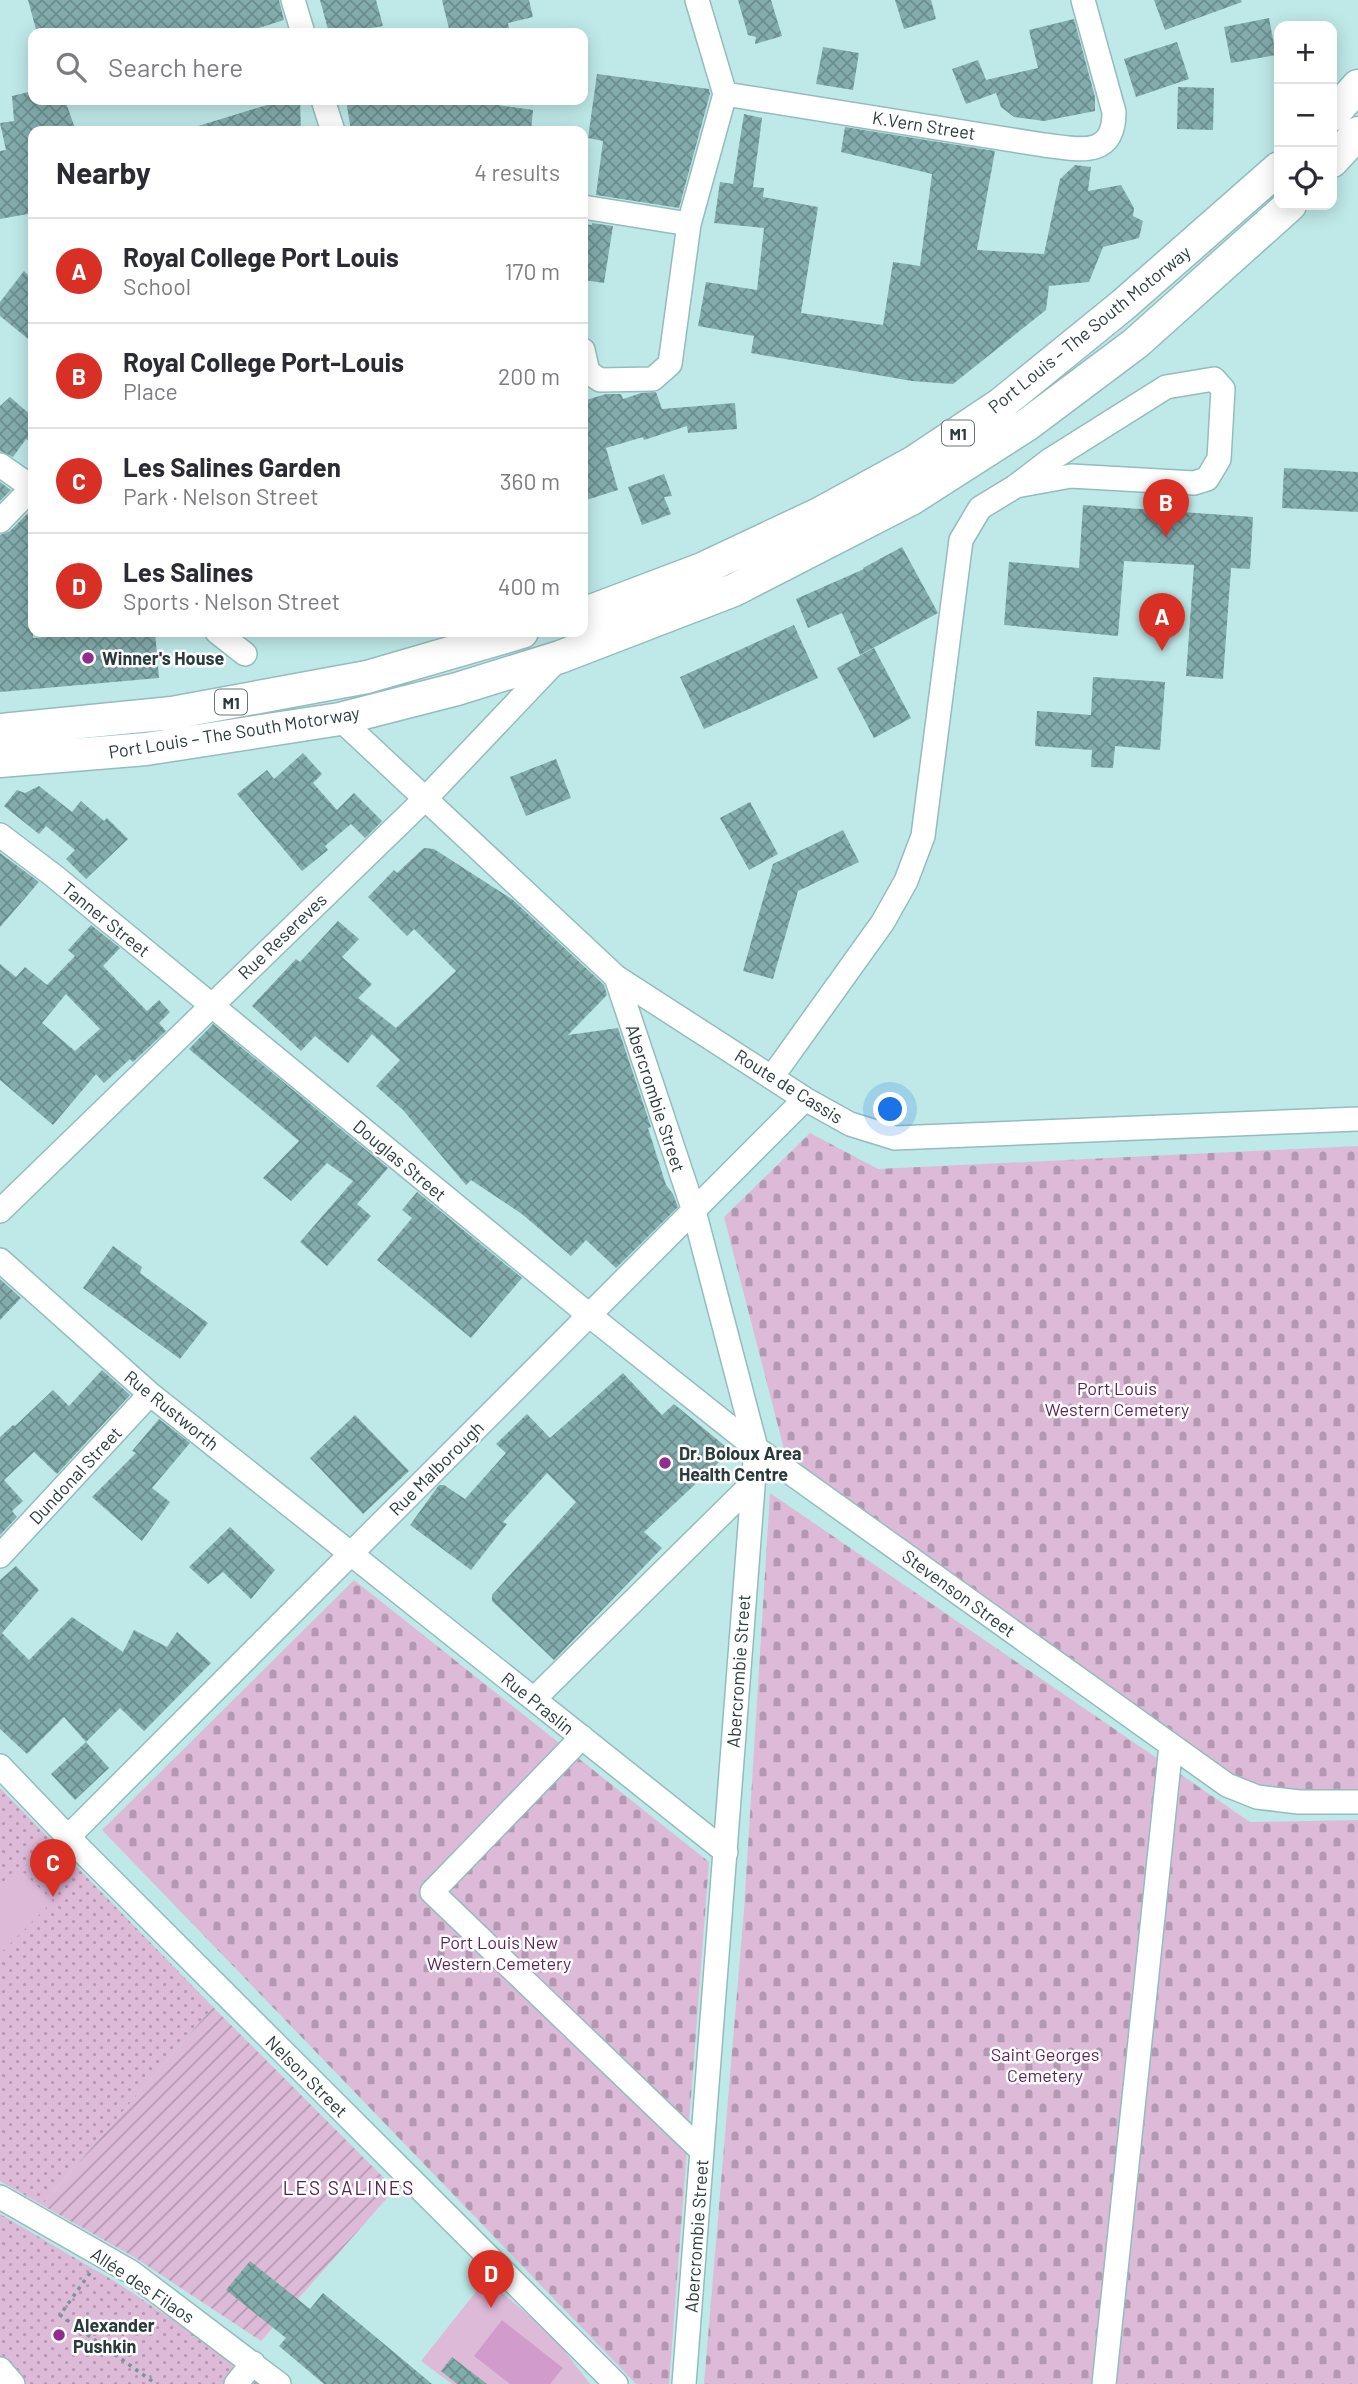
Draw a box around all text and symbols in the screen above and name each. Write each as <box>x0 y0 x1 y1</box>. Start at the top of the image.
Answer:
map controls <box>1274 21 1337 210</box>
button: + <box>1274 21 1337 84</box>
search box <box>28 28 588 105</box>
icon: search <box>52 48 90 86</box>
text: Search here <box>108 51 243 82</box>
button: − <box>1274 84 1337 147</box>
street label: K.Vern Street <box>871 106 977 144</box>
button: locate <box>1274 147 1337 210</box>
text: Nearby <box>56 154 151 190</box>
text: 4 results <box>474 158 560 186</box>
text: Royal College Port Louis <box>123 241 399 272</box>
street label: Port Louis – The South Motorway <box>983 241 1195 417</box>
text: A <box>71 257 87 285</box>
text: 170 m <box>504 257 560 285</box>
text: School <box>123 272 191 300</box>
text: Royal College Port-Louis <box>123 346 404 377</box>
text: B <box>72 362 86 390</box>
text: 200 m <box>498 362 560 390</box>
text: Place <box>123 377 178 405</box>
road number: M1 <box>942 420 974 446</box>
text: Les Salines Garden <box>123 451 341 482</box>
text: C <box>72 467 86 495</box>
text: 360 m <box>500 467 560 495</box>
pin: B <box>1143 479 1189 537</box>
text: Park · Nelson Street <box>123 482 319 510</box>
text: Les Salines <box>123 556 253 587</box>
text: D <box>72 572 86 600</box>
text: 400 m <box>498 572 560 600</box>
text: Sports · Nelson Street <box>123 587 340 615</box>
pin: A <box>1139 593 1185 651</box>
place label: Winner's House <box>102 647 224 669</box>
marker: Winner's House <box>80 650 96 666</box>
road number: M1 <box>215 690 247 715</box>
street label: Port Louis – The South Motorway <box>107 701 361 763</box>
street label: Tanner Street <box>57 877 155 961</box>
street label: Rue Resereves <box>233 888 331 984</box>
street label: Abercrombie Street <box>622 1021 690 1175</box>
street label: Route de Cassis <box>731 1044 847 1128</box>
your location <box>873 1092 907 1126</box>
street label: Douglas Street <box>349 1115 451 1205</box>
street label: Rue Rustworth <box>120 1365 224 1455</box>
park label: Port Louis Western Cemetery <box>1045 1377 1189 1420</box>
street label: Rue Malborough <box>384 1416 488 1520</box>
street label: Dundonal Street <box>24 1422 126 1528</box>
place label: Dr. Boloux Area Health Centre <box>679 1442 801 1485</box>
marker: Dr. Boloux Area Health Centre <box>657 1455 673 1471</box>
street label: Stevenson Street <box>898 1545 1020 1641</box>
street label: Abercrombie Street <box>722 1593 754 1749</box>
street label: Rue Praslin <box>497 1667 579 1739</box>
pin: C <box>30 1839 76 1897</box>
park label: Port Louis New Western Cemetery <box>427 1931 571 1974</box>
street label: Nelson Street <box>261 2030 353 2122</box>
park label: Saint Georges Cemetery <box>991 2043 1099 2086</box>
street label: Abercrombie Street <box>680 2158 712 2314</box>
district label: LES SALINES <box>283 2176 415 2199</box>
street label: Allée des Filaos <box>87 2242 199 2328</box>
pin: D <box>468 2250 514 2308</box>
place label: Alexander Pushkin <box>73 2314 155 2357</box>
marker: Alexander Pushkin <box>51 2327 67 2343</box>

